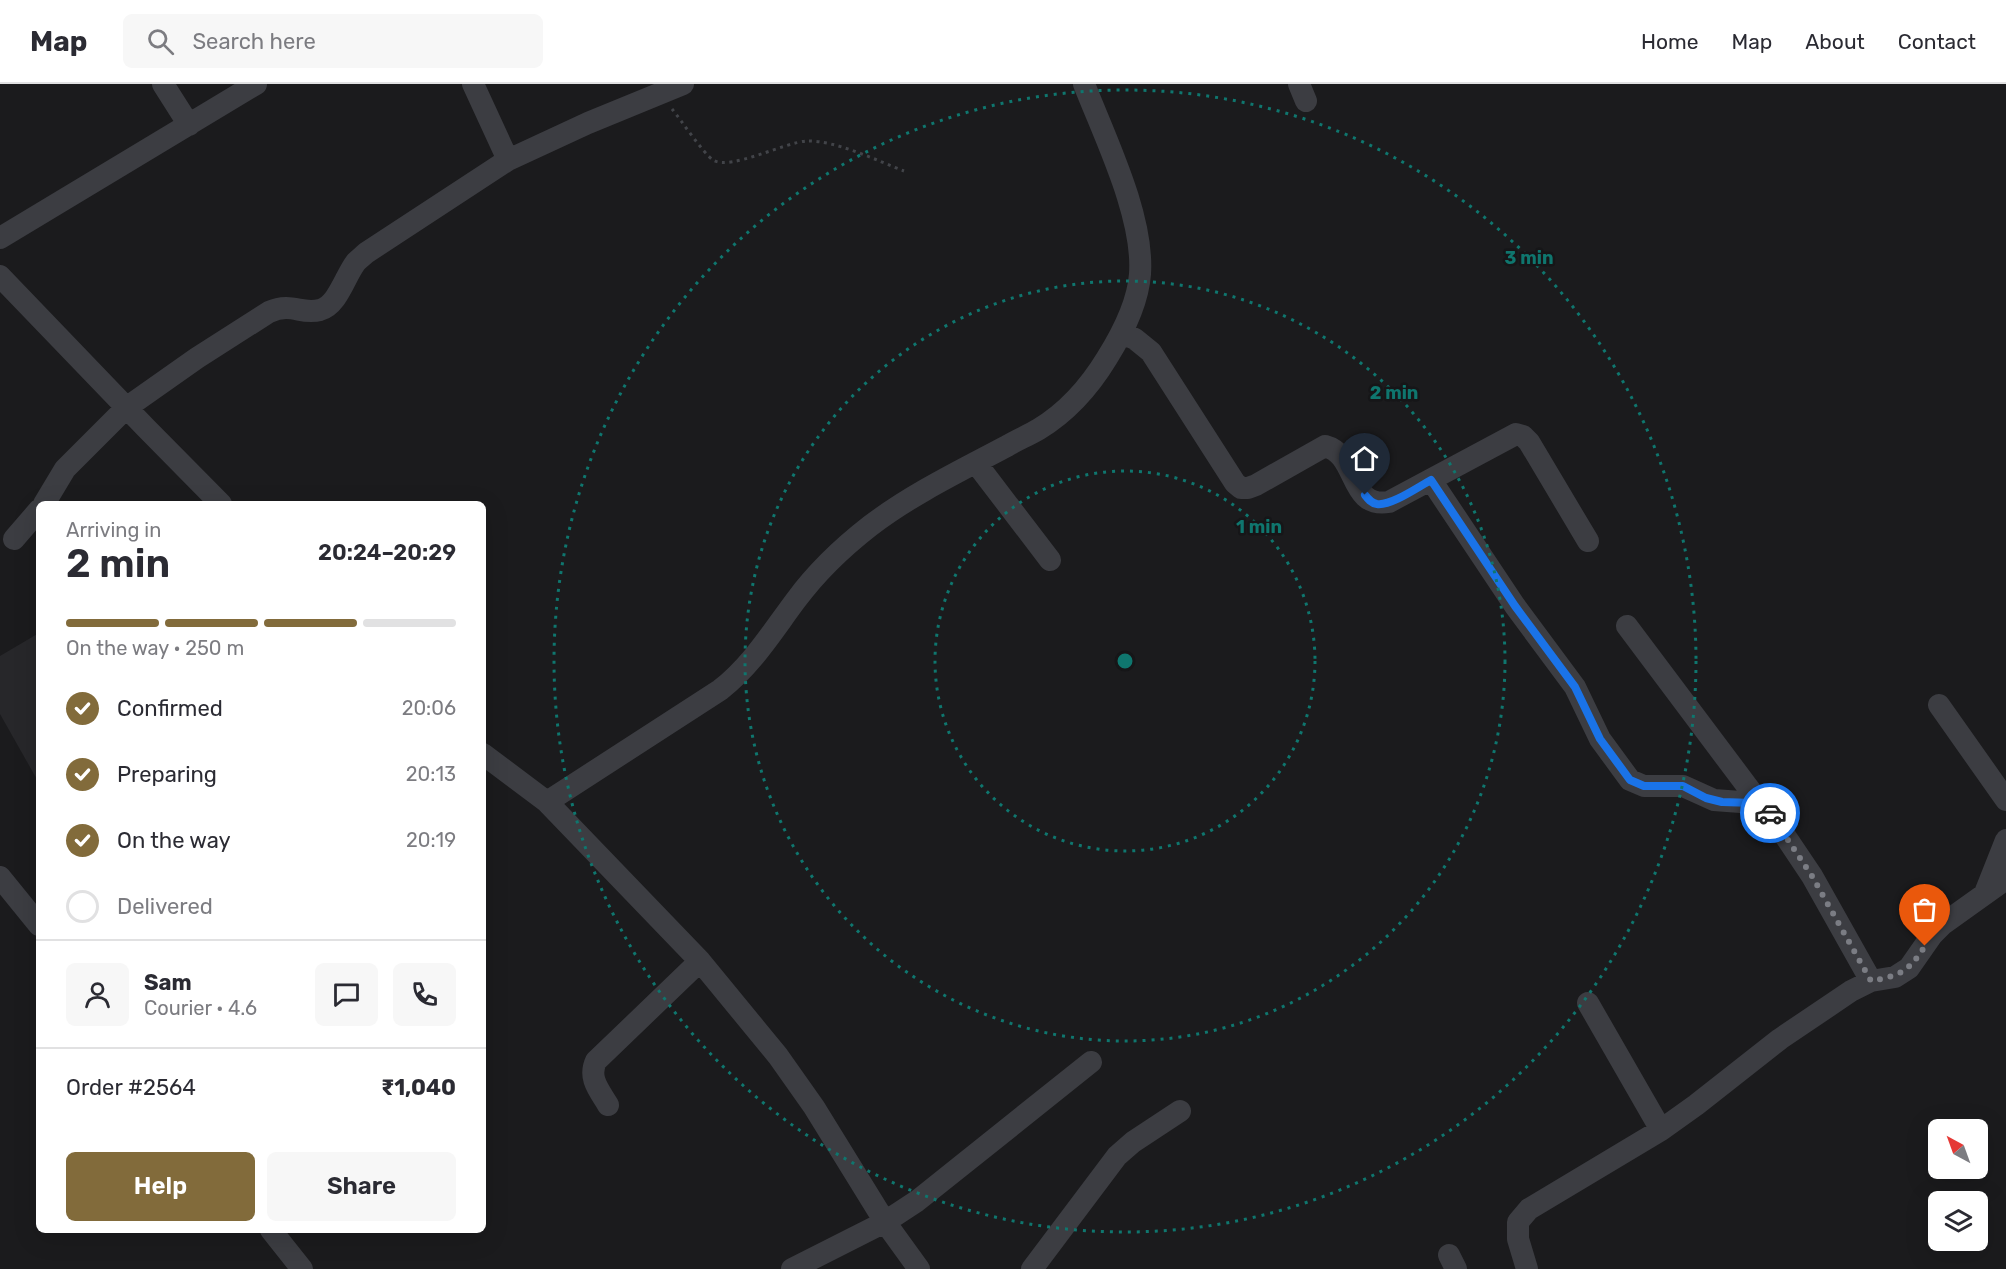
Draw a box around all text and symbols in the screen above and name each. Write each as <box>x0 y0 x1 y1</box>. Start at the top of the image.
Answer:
search box <box>123 14 543 68</box>
text: Map <box>30 25 87 58</box>
icon: search <box>144 25 177 58</box>
text: Search here <box>192 28 316 55</box>
text: Home <box>1641 29 1698 54</box>
text: Map <box>1731 29 1772 54</box>
text: About <box>1805 29 1865 54</box>
text: Contact <box>1898 29 1976 54</box>
text: 3 min <box>1505 247 1553 269</box>
text: 2 min <box>1370 382 1418 404</box>
pin <box>1339 433 1390 495</box>
icon: home <box>1348 442 1381 475</box>
text: 1 min <box>1236 516 1282 538</box>
text: Arriving in <box>66 518 161 542</box>
text: 20:24–20:29 <box>318 539 456 566</box>
text: 2 min <box>66 541 170 587</box>
text: On the way · 250 m <box>66 636 244 660</box>
centre of rings <box>1115 651 1135 671</box>
icon: check <box>66 692 99 725</box>
text: Confirmed <box>117 695 223 722</box>
text: 20:06 <box>402 696 456 720</box>
icon: check <box>66 758 99 791</box>
text: Preparing <box>117 761 217 788</box>
text: 20:13 <box>406 762 456 786</box>
courier <box>1740 783 1800 843</box>
icon: car <box>1754 797 1787 830</box>
icon: check <box>66 824 99 857</box>
text: On the way <box>117 827 231 854</box>
text: 20:19 <box>406 828 456 852</box>
pin <box>1899 884 1950 946</box>
text: Delivered <box>117 893 213 920</box>
icon: bag <box>1908 893 1941 926</box>
button: person <box>66 963 129 1026</box>
button: chat <box>315 963 378 1026</box>
button: phone <box>393 963 456 1026</box>
text: Sam <box>144 969 192 996</box>
text: Courier · 4.6 <box>144 996 257 1020</box>
text: Order #2564 <box>66 1074 196 1101</box>
text: ₹1,040 <box>381 1074 456 1101</box>
north arrow <box>1928 1119 1988 1179</box>
map controls <box>1928 1119 1988 1251</box>
button: Help <box>66 1152 255 1221</box>
button: Share <box>267 1152 456 1221</box>
button: layers <box>1928 1191 1988 1251</box>

